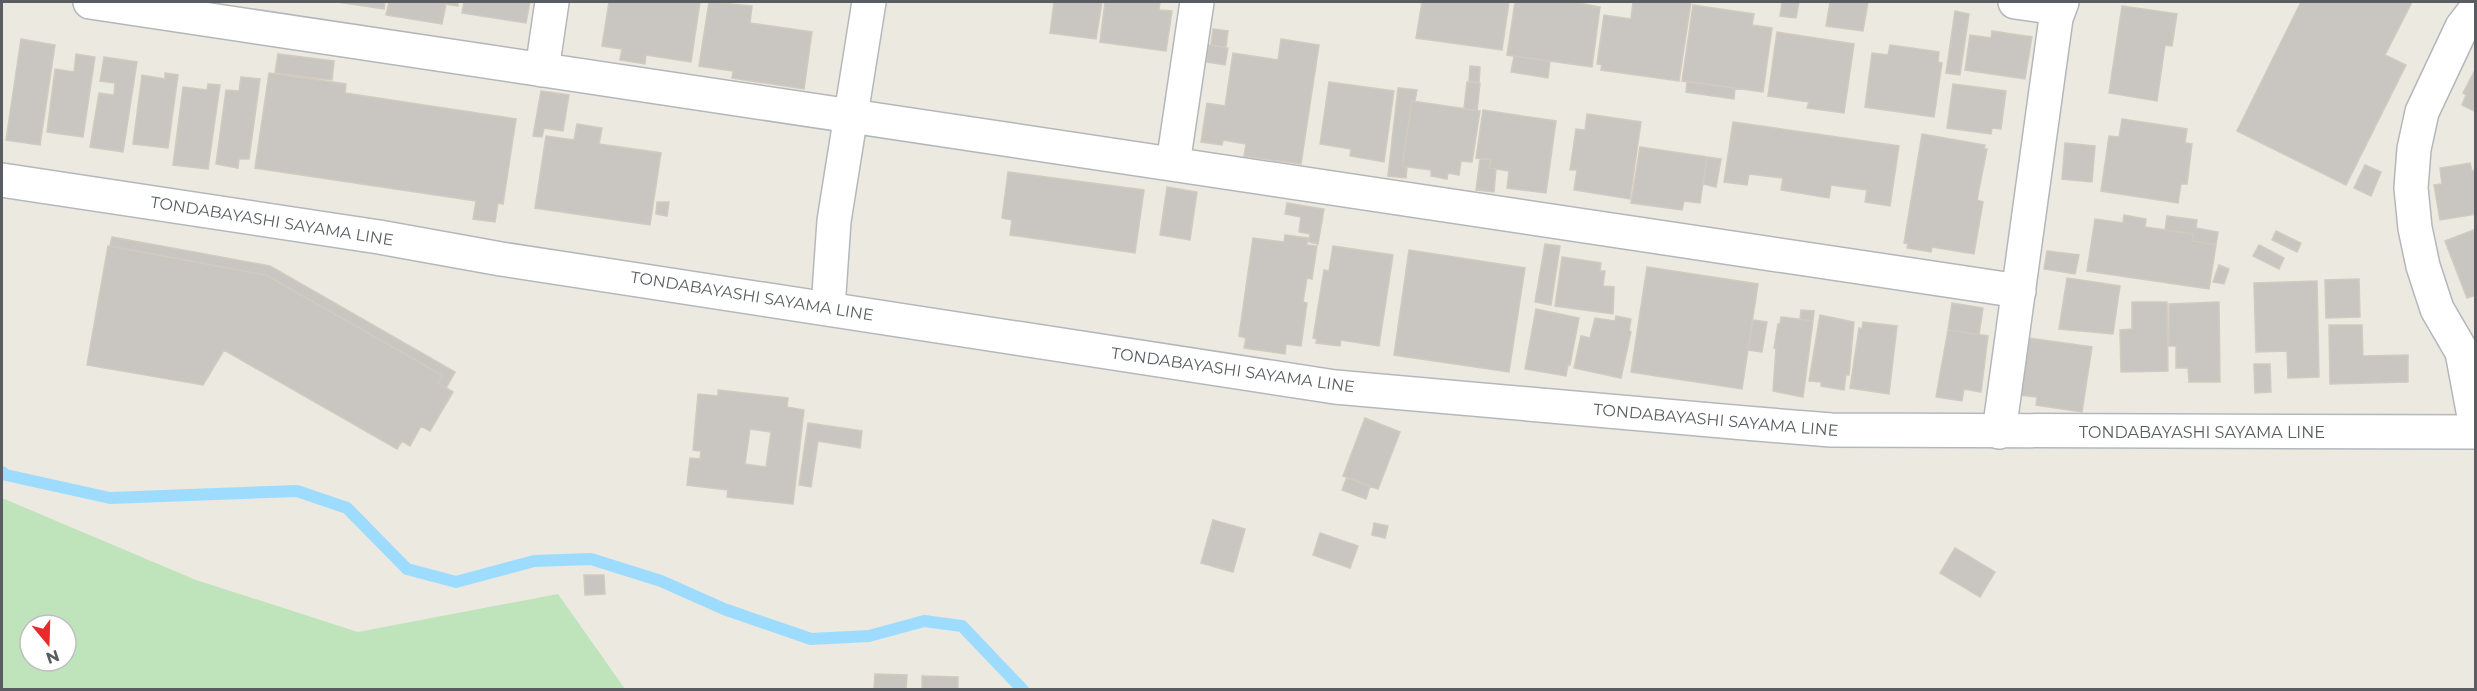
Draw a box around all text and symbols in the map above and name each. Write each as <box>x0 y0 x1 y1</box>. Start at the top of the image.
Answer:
street label: TONDABAYASHI SAYAMA LINE <box>149 192 395 250</box>
street label: TONDABAYASHI SAYAMA LINE <box>629 267 875 325</box>
street label: TONDABAYASHI SAYAMA LINE <box>1110 343 1356 397</box>
street label: TONDABAYASHI SAYAMA LINE <box>1593 400 1839 440</box>
street label: TONDABAYASHI SAYAMA LINE <box>2079 423 2325 442</box>
north arrow <box>18 613 78 673</box>
text: N <box>44 646 62 668</box>

